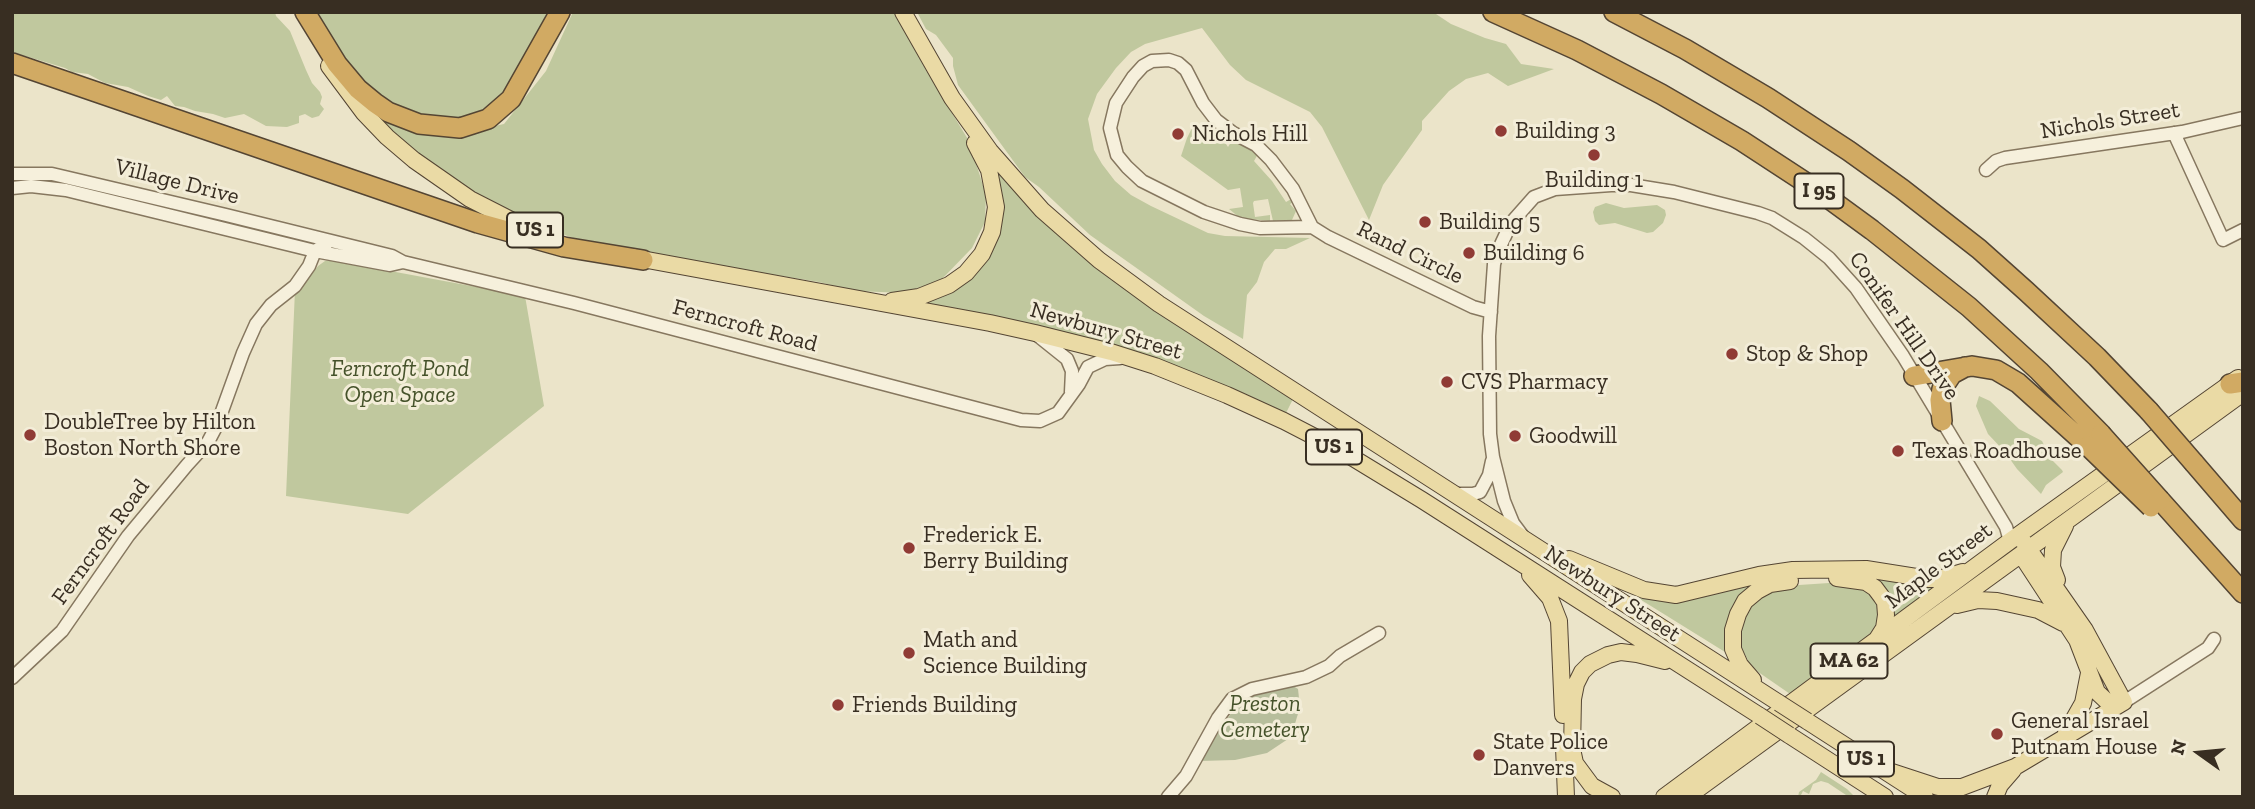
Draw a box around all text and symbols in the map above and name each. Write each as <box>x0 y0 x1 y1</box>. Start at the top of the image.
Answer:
street label: Nichols Street <box>2039 96 2181 146</box>
place label: Building 3 <box>1515 117 1616 145</box>
place label: Nichols Hill <box>1192 120 1308 148</box>
marker: Building 3 <box>1493 123 1509 139</box>
marker: Nichols Hill <box>1170 126 1186 142</box>
marker: Building 1 <box>1586 147 1602 163</box>
street label: Village Drive <box>112 153 242 211</box>
place label: Building 1 <box>1545 166 1643 194</box>
road number: I 95 <box>1794 174 1843 208</box>
place label: Building 5 <box>1439 208 1540 236</box>
road number: US 1 <box>507 212 563 247</box>
marker: Building 5 <box>1417 214 1433 230</box>
street label: Rand Circle <box>1352 215 1468 291</box>
place label: Building 6 <box>1483 239 1585 267</box>
marker: Building 6 <box>1461 245 1477 261</box>
street label: Conifer Hill Drive <box>1843 247 1965 405</box>
street label: Ferncroft Road <box>670 293 820 359</box>
street label: Newbury Street <box>1027 296 1185 366</box>
place label: Stop & Shop <box>1746 340 1868 368</box>
marker: Stop & Shop <box>1724 346 1740 362</box>
park label: Ferncroft Pond Open Space <box>331 355 469 409</box>
place label: CVS Pharmacy <box>1461 368 1608 396</box>
marker: CVS Pharmacy <box>1439 374 1455 390</box>
place label: DoubleTree by Hilton Boston North Shore <box>44 408 256 462</box>
place label: Goodwill <box>1529 422 1617 450</box>
marker: DoubleTree by Hilton Boston North Shore <box>22 427 38 443</box>
marker: Goodwill <box>1507 428 1523 444</box>
road number: US 1 <box>1306 430 1362 464</box>
place label: Texas Roadhouse <box>1912 437 2082 465</box>
marker: Texas Roadhouse <box>1890 443 1906 459</box>
street label: Ferncroft Road <box>46 474 156 610</box>
street label: Maple Street <box>1880 517 1998 615</box>
place label: Frederick E. Berry Building <box>923 521 1068 575</box>
marker: Frederick E. Berry Building <box>901 540 917 556</box>
street label: Newbury Street <box>1539 540 1685 648</box>
place label: Math and Science Building <box>923 626 1087 680</box>
road number: MA 62 <box>1811 644 1888 678</box>
marker: Math and Science Building <box>901 645 917 661</box>
park label: Preston Cemetery <box>1220 690 1310 744</box>
place label: Friends Building <box>852 691 1017 719</box>
marker: Friends Building <box>830 697 846 713</box>
place label: General Israel Putnam House <box>2011 707 2157 761</box>
north arrow <box>2164 718 2234 788</box>
marker: General Israel Putnam House <box>1989 726 2005 742</box>
place label: State Police Danvers <box>1493 728 1608 782</box>
text: N <box>2165 737 2191 757</box>
road number: US 1 <box>1838 742 1894 776</box>
marker: State Police Danvers <box>1471 747 1487 763</box>

